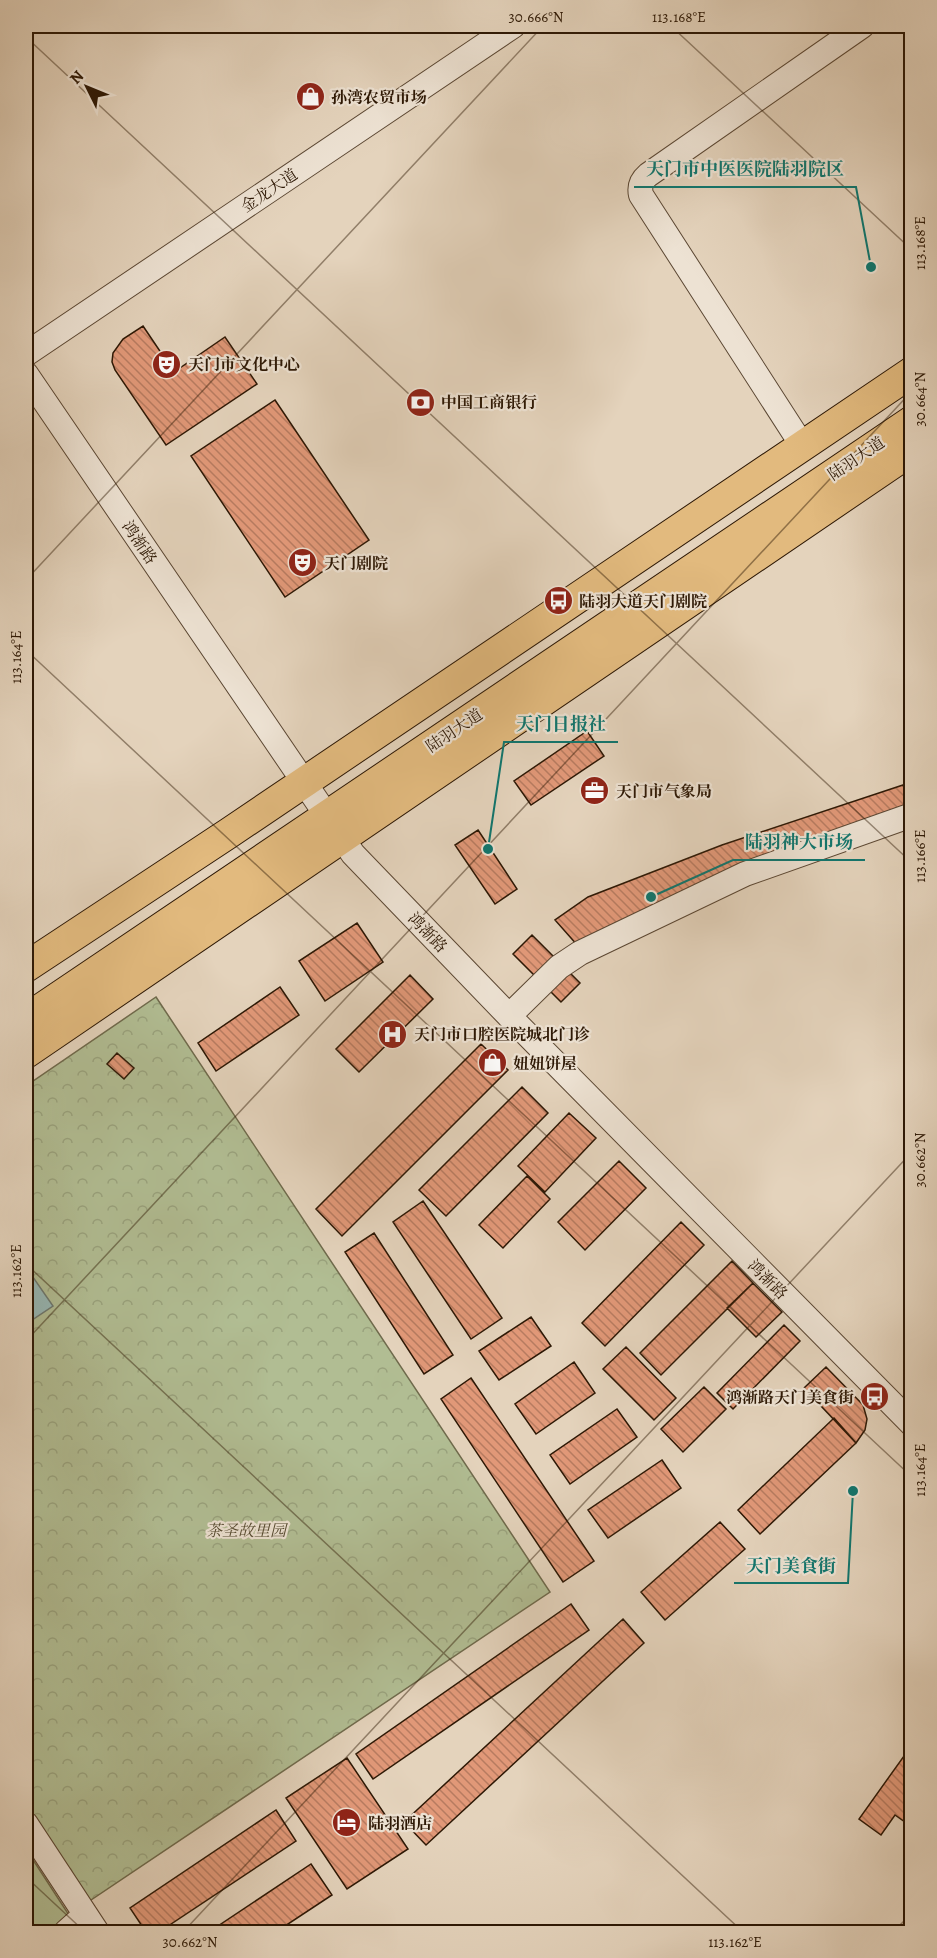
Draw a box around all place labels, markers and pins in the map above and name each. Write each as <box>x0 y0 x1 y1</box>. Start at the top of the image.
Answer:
shop icon: 孙湾农贸市场 <box>294 81 326 113</box>
place label: 孙湾农贸市场 <box>331 87 427 109</box>
callout: 天门市中医医院陆羽院区 <box>634 151 856 187</box>
theatre icon: 天门市文化中心 <box>151 348 183 380</box>
place label: 天门市文化中心 <box>188 354 300 376</box>
bank icon: 中国工商银行 <box>404 386 436 418</box>
place label: 中国工商银行 <box>441 392 537 414</box>
theatre icon: 天门剧院 <box>287 547 319 579</box>
place label: 天门剧院 <box>324 553 388 575</box>
bus stop icon: 陆羽大道天门剧院 <box>542 585 574 617</box>
place label: 陆羽大道天门剧院 <box>579 591 707 613</box>
callout: 天门日报社 <box>504 706 618 742</box>
office icon: 天门市气象局 <box>579 775 611 807</box>
place label: 天门市气象局 <box>616 781 712 803</box>
callout: 陆羽神大市场 <box>733 824 865 860</box>
hospital icon: 天门市口腔医院城北门诊 <box>377 1018 409 1050</box>
place label: 天门市口腔医院城北门诊 <box>414 1024 590 1046</box>
shop icon: 妞妞饼屋 <box>476 1047 508 1079</box>
place label: 妞妞饼屋 <box>513 1053 577 1075</box>
bus stop icon: 鸿渐路天门美食街 <box>859 1381 891 1413</box>
place label: 鸿渐路天门美食街 <box>726 1387 854 1409</box>
callout: 天门美食街 <box>734 1547 848 1583</box>
hotel icon: 陆羽酒店 <box>331 1807 363 1839</box>
place label: 陆羽酒店 <box>368 1813 432 1835</box>

